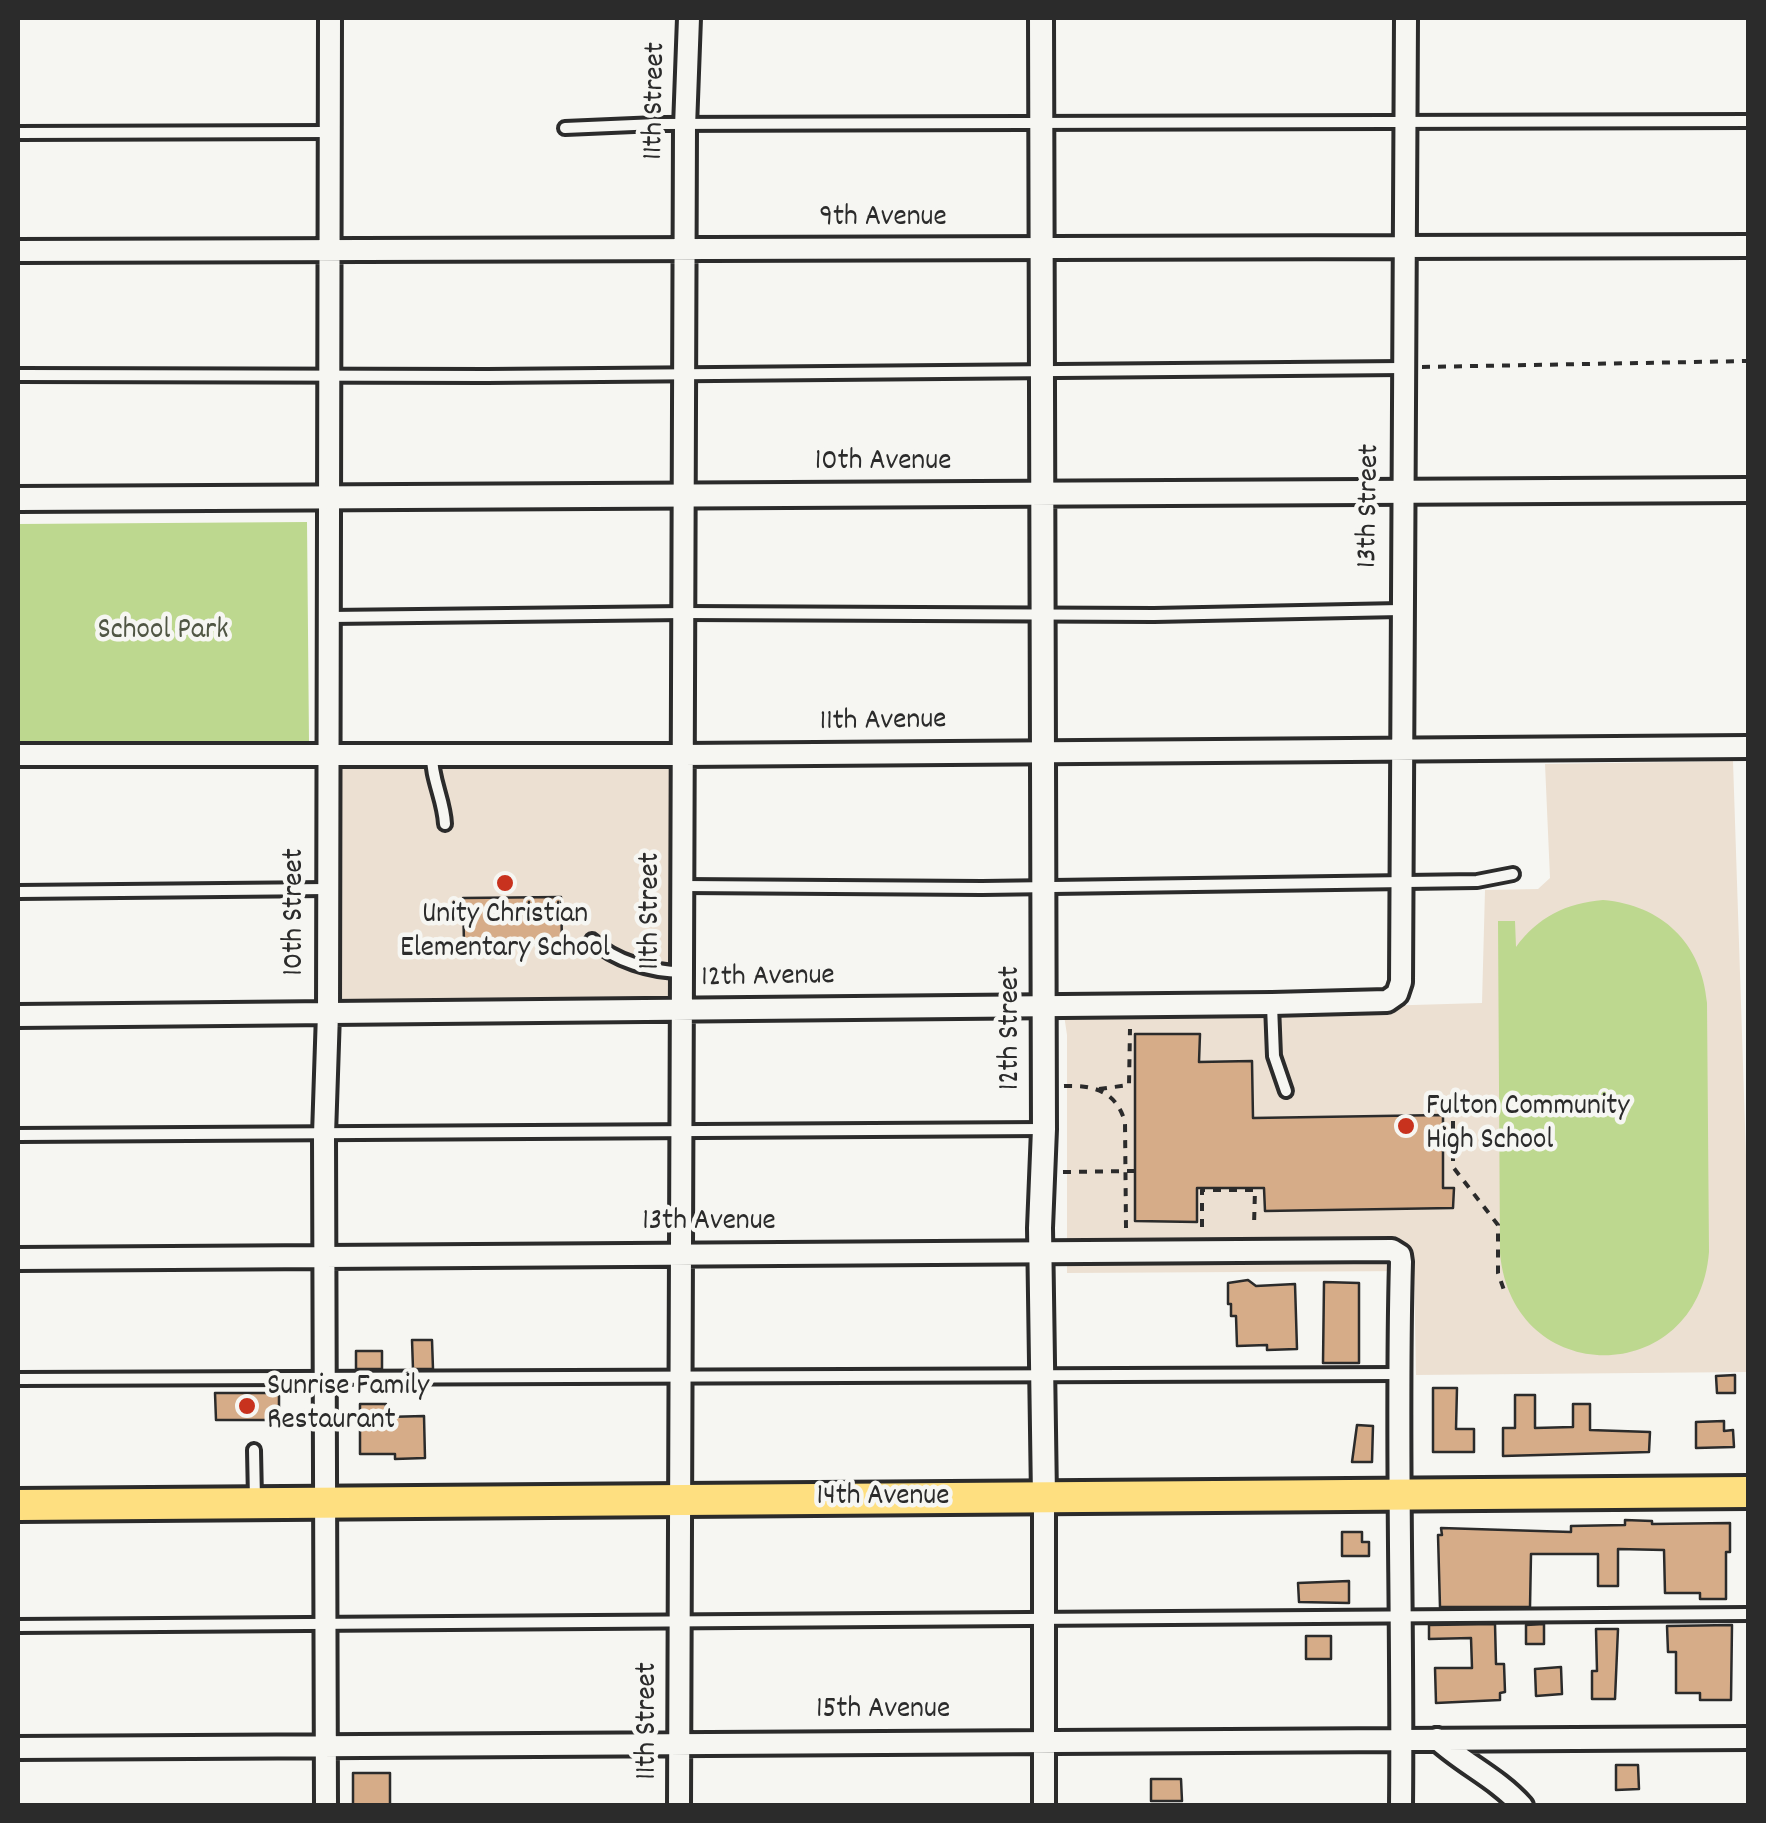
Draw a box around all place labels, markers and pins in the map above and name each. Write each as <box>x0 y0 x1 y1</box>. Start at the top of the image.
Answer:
marker: Unity Christian Elementary School <box>494 872 516 894</box>
place label: Unity Christian Elementary School <box>400 899 610 970</box>
place label: Fulton Community High School <box>1426 1091 1629 1162</box>
marker: Fulton Community High School <box>1395 1115 1417 1137</box>
place label: Sunrise Family Restaurant <box>267 1371 429 1442</box>
marker: Sunrise Family Restaurant <box>236 1395 258 1417</box>

